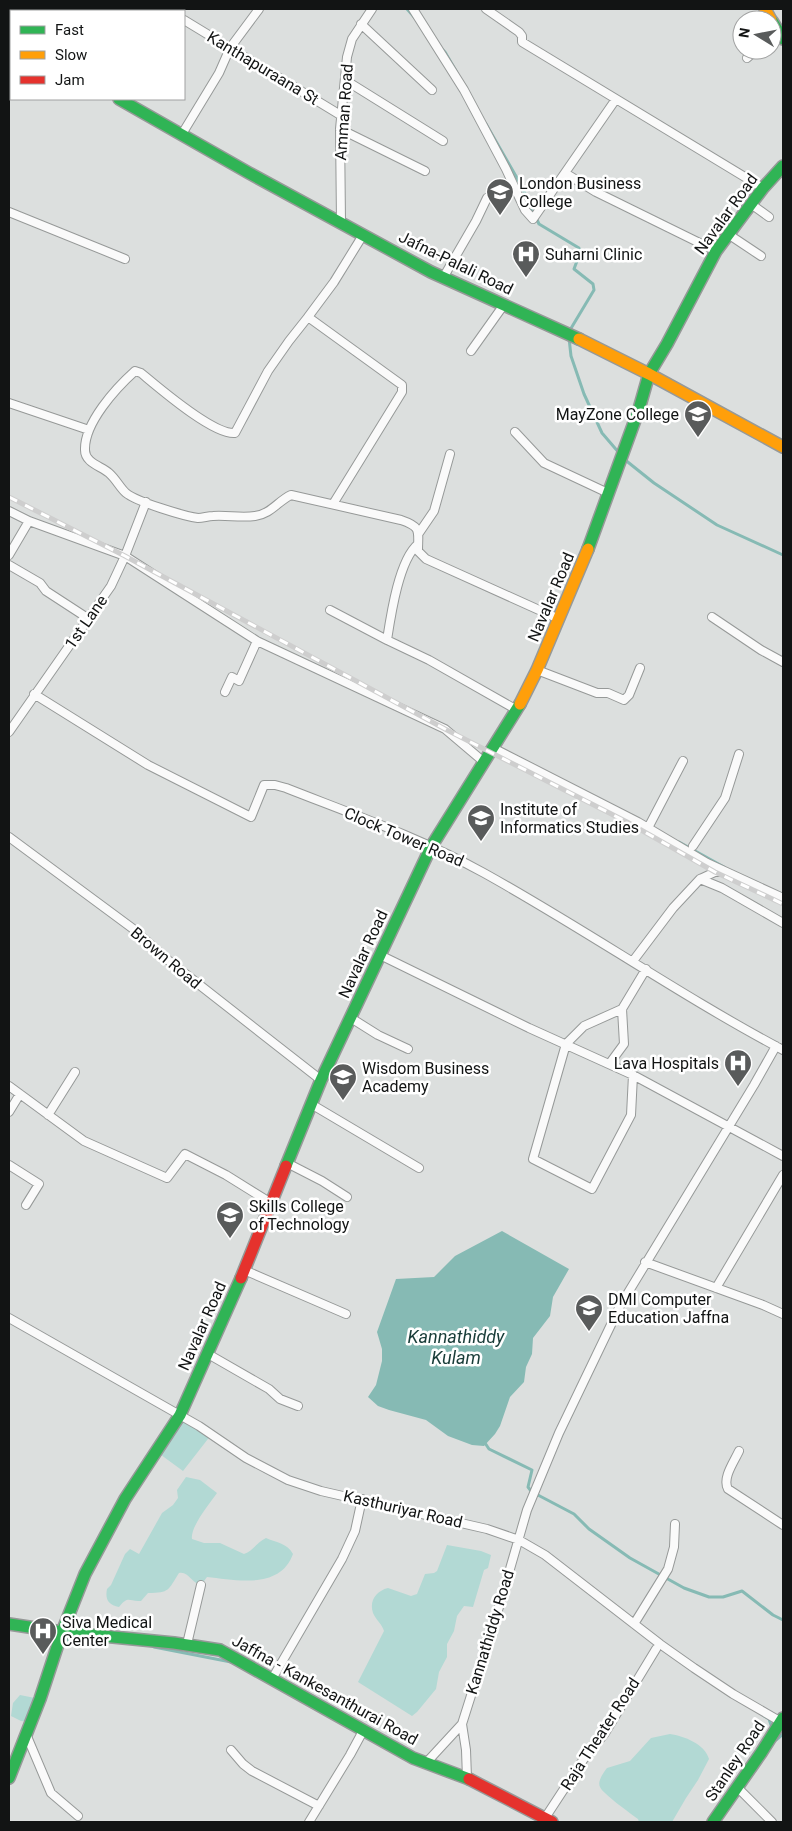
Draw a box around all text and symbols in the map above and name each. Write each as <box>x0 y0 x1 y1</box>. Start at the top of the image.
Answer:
legend <box>10 10 185 100</box>
north arrow <box>732 10 782 60</box>
text: Fast <box>55 21 84 39</box>
text: N <box>735 26 753 39</box>
street label: Kanthapuraana St <box>204 27 322 109</box>
text: Slow <box>55 46 87 64</box>
street label: Amman Road <box>331 63 357 161</box>
text: Jam <box>55 71 85 89</box>
street label: Navalar Road <box>690 170 762 258</box>
place label: London Business College <box>519 174 641 211</box>
school or university icon: London Business College <box>485 177 515 216</box>
street label: Jafna-Palali Road <box>396 227 516 299</box>
hospital icon: Suharni Clinic <box>511 239 541 278</box>
place label: Suharni Clinic <box>545 245 642 264</box>
school or university icon: MayZone College <box>683 399 713 438</box>
place label: MayZone College <box>556 405 679 424</box>
street label: Navalar Road <box>524 550 578 644</box>
street label: 1st Lane <box>61 592 111 652</box>
place label: Institute of Informatics Studies <box>500 800 639 837</box>
street label: Clock Tower Road <box>341 803 467 871</box>
school or university icon: Institute of Informatics Studies <box>466 803 496 842</box>
street label: Navalar Road <box>334 907 392 1001</box>
street label: Brown Road <box>127 923 205 993</box>
hospital icon: Lava Hospitals <box>723 1048 753 1087</box>
place label: Lava Hospitals <box>614 1054 719 1073</box>
place label: Wisdom Business Academy <box>362 1059 489 1096</box>
school or university icon: Wisdom Business Academy <box>328 1062 358 1101</box>
place label: Skills College of Technology <box>249 1197 350 1234</box>
school or university icon: Skills College of Technology <box>215 1200 245 1239</box>
street label: Navalar Road <box>174 1279 230 1373</box>
place label: DMI Computer Education Jaffna <box>608 1290 729 1327</box>
school or university icon: DMI Computer Education Jaffna <box>574 1293 604 1332</box>
water label: Kannathiddy Kulam <box>408 1326 505 1368</box>
street label: Kasthuriyar Road <box>342 1486 464 1532</box>
street label: Kannathiddy Road <box>462 1567 518 1697</box>
place label: Siva Medical Center <box>62 1613 152 1650</box>
hospital icon: Siva Medical Center <box>28 1616 58 1655</box>
street label: Jaffna - Kankesanthurai Road <box>229 1631 421 1749</box>
street label: Raja Theater Road <box>557 1674 643 1794</box>
street label: Stanley Road <box>701 1717 769 1805</box>

